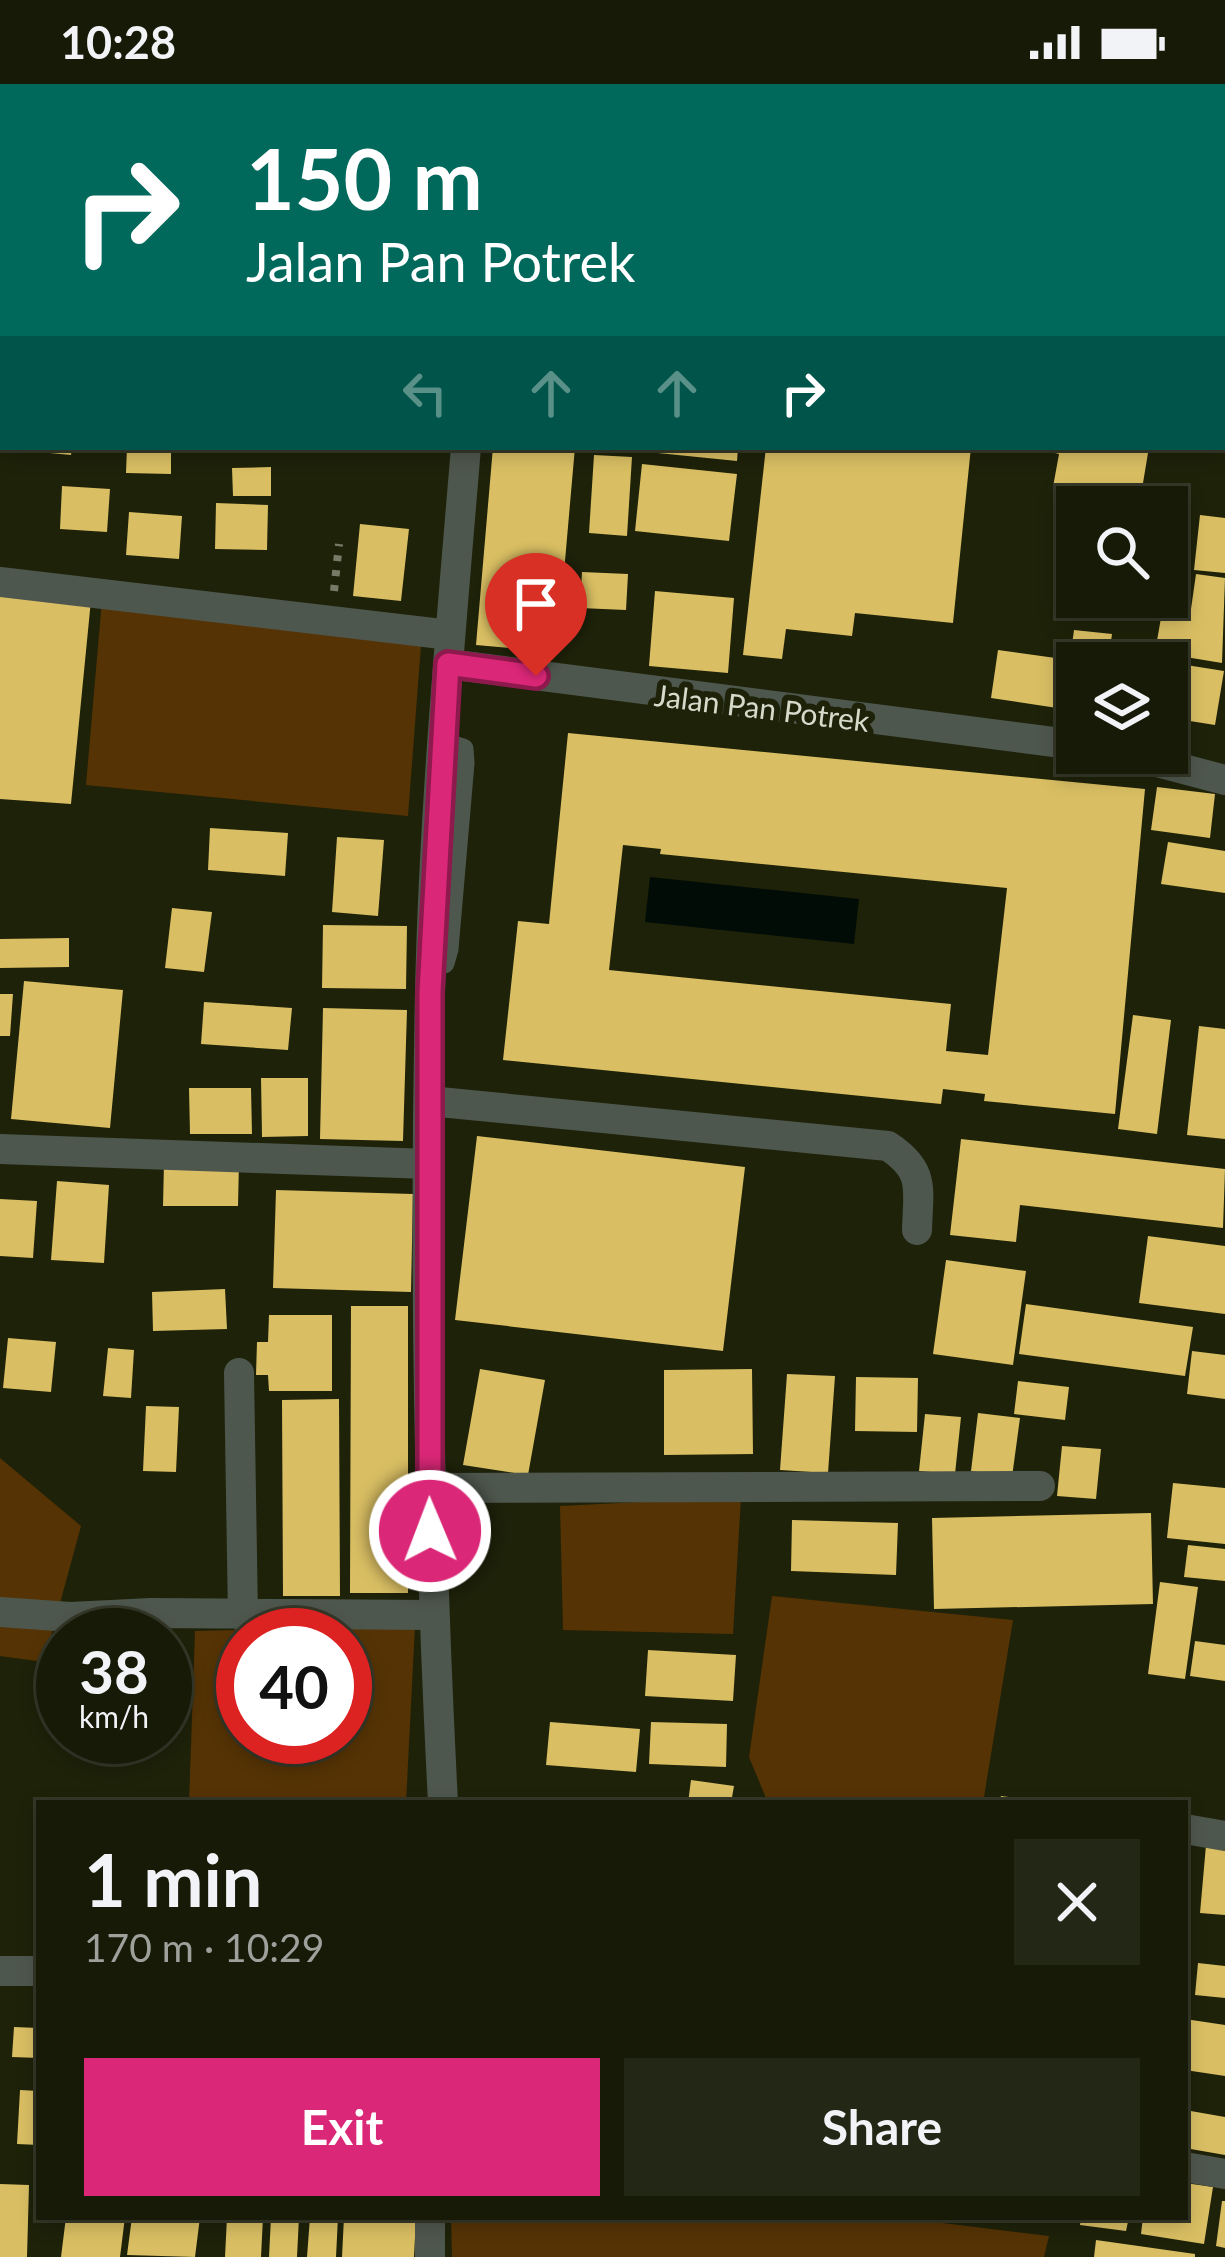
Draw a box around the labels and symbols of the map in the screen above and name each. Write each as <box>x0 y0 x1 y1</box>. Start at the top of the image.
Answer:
pin <box>485 553 587 676</box>
street label: Jalan Pan Potrek <box>652 676 872 738</box>
position arrow <box>367 1468 493 1594</box>
speed limit sign: 40 <box>216 1608 372 1764</box>

